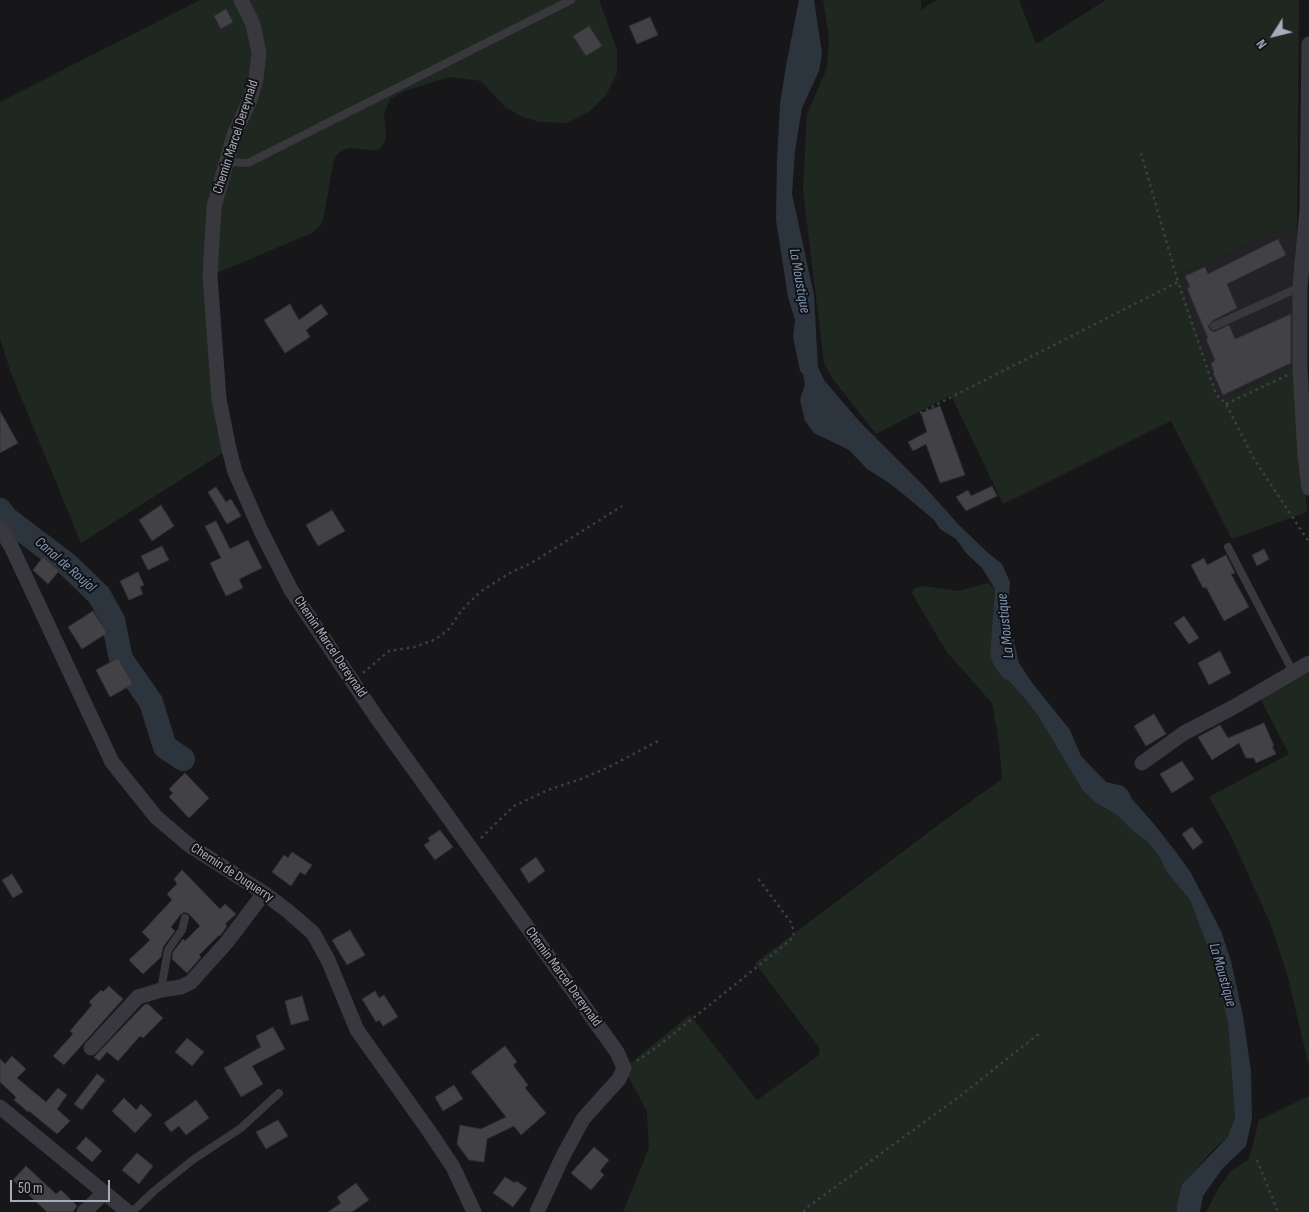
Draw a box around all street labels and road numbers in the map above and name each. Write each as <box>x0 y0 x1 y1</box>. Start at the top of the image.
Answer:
street label: Chemin Marcel Dereynald <box>210 78 262 196</box>
street label: Chemin Marcel Dereynald <box>290 593 370 701</box>
street label: Chemin de Duquerry <box>187 840 277 906</box>
street label: Chemin Marcel Dereynald <box>521 924 605 1030</box>

